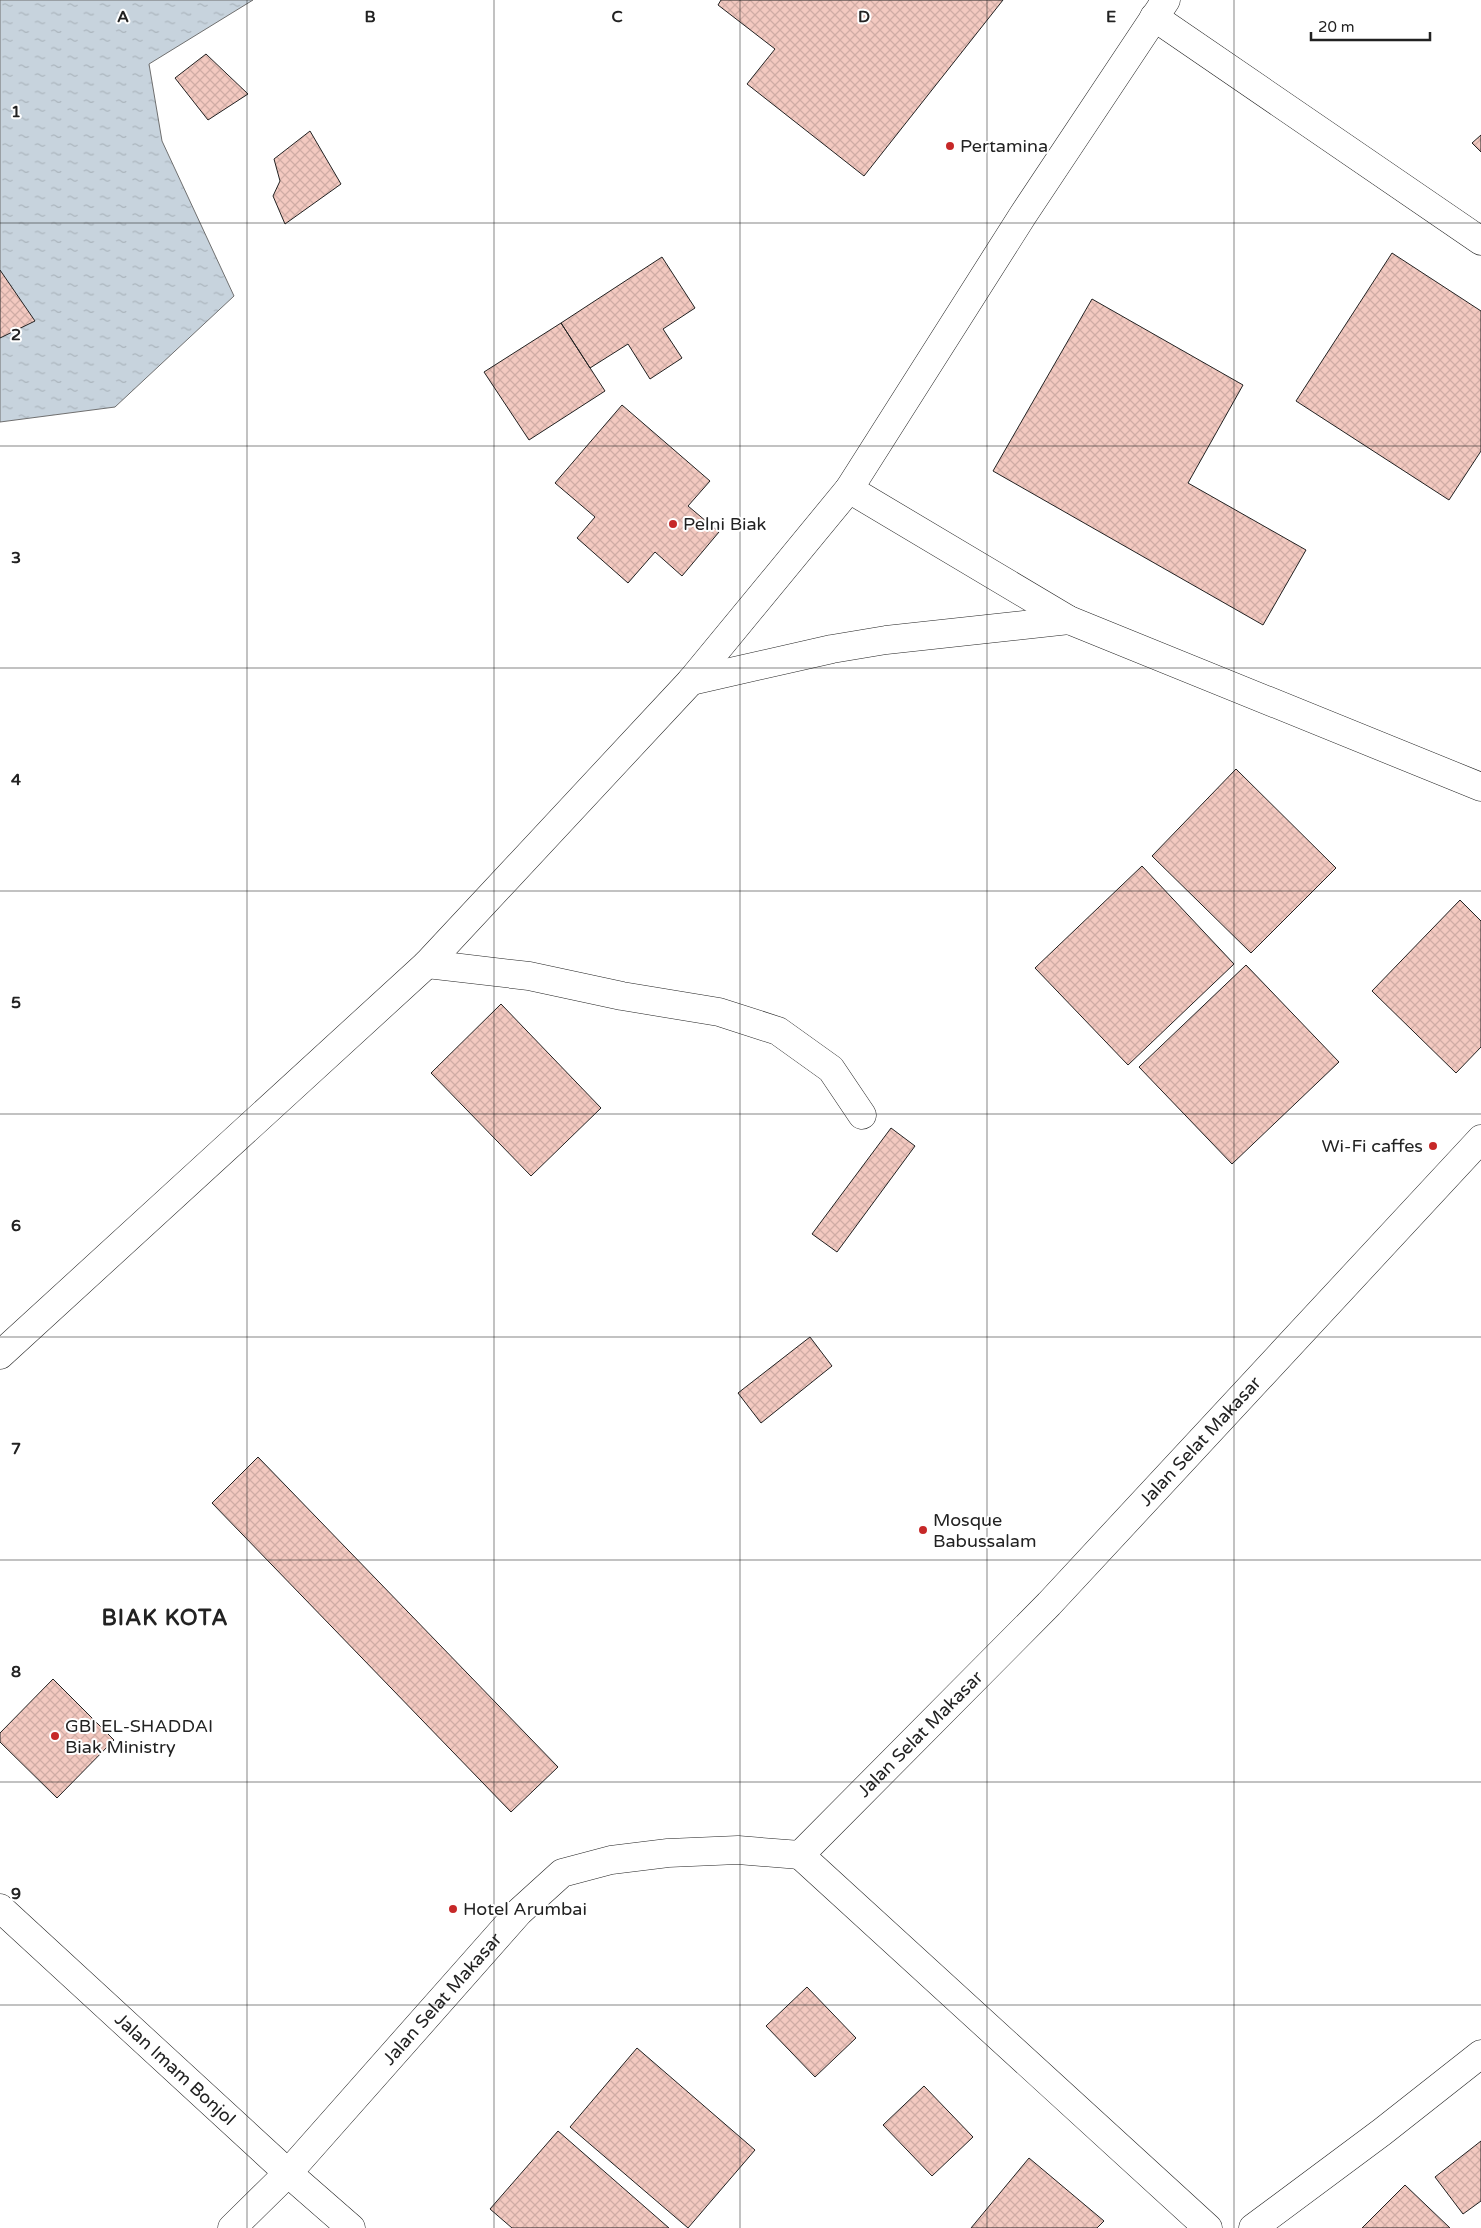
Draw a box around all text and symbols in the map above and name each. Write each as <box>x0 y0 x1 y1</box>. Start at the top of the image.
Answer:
text: A <box>117 7 129 27</box>
text: B <box>364 7 376 27</box>
text: C <box>611 7 623 27</box>
text: D <box>858 7 870 27</box>
text: E <box>1106 7 1116 27</box>
scale bar <box>1311 10 1430 42</box>
text: 20 m <box>1318 18 1355 36</box>
text: 1 <box>11 102 21 122</box>
place label: Pertamina <box>960 135 1048 157</box>
marker: Pertamina <box>944 140 956 152</box>
text: 2 <box>11 325 21 345</box>
place label: Pelni Biak <box>683 513 767 535</box>
marker: Pelni Biak <box>667 518 679 530</box>
text: 3 <box>11 548 21 568</box>
text: 4 <box>11 770 21 790</box>
text: 5 <box>11 993 21 1013</box>
place label: Wi-Fi caffes <box>1322 1135 1423 1157</box>
marker: Wi-Fi caffes <box>1427 1140 1439 1152</box>
text: 6 <box>11 1216 21 1236</box>
street label: Jalan Selat Makasar <box>1135 1372 1266 1511</box>
text: 7 <box>11 1439 21 1459</box>
place label: Mosque Babussalam <box>933 1509 1036 1552</box>
marker: Mosque Babussalam <box>917 1524 929 1536</box>
district label: BIAK KOTA <box>101 1605 229 1631</box>
text: 8 <box>11 1662 21 1682</box>
street label: Jalan Selat Makasar <box>853 1666 987 1802</box>
place label: GBI EL-SHADDAI Biak Ministry <box>65 1715 213 1758</box>
marker: GBI EL-SHADDAI Biak Ministry <box>49 1730 61 1742</box>
text: 9 <box>11 1884 21 1904</box>
place label: Hotel Arumbai <box>463 1898 587 1920</box>
marker: Hotel Arumbai <box>447 1903 459 1915</box>
street label: Jalan Selat Makasar <box>378 1928 506 2069</box>
street label: Jalan Imam Bonjol <box>110 2008 240 2130</box>

